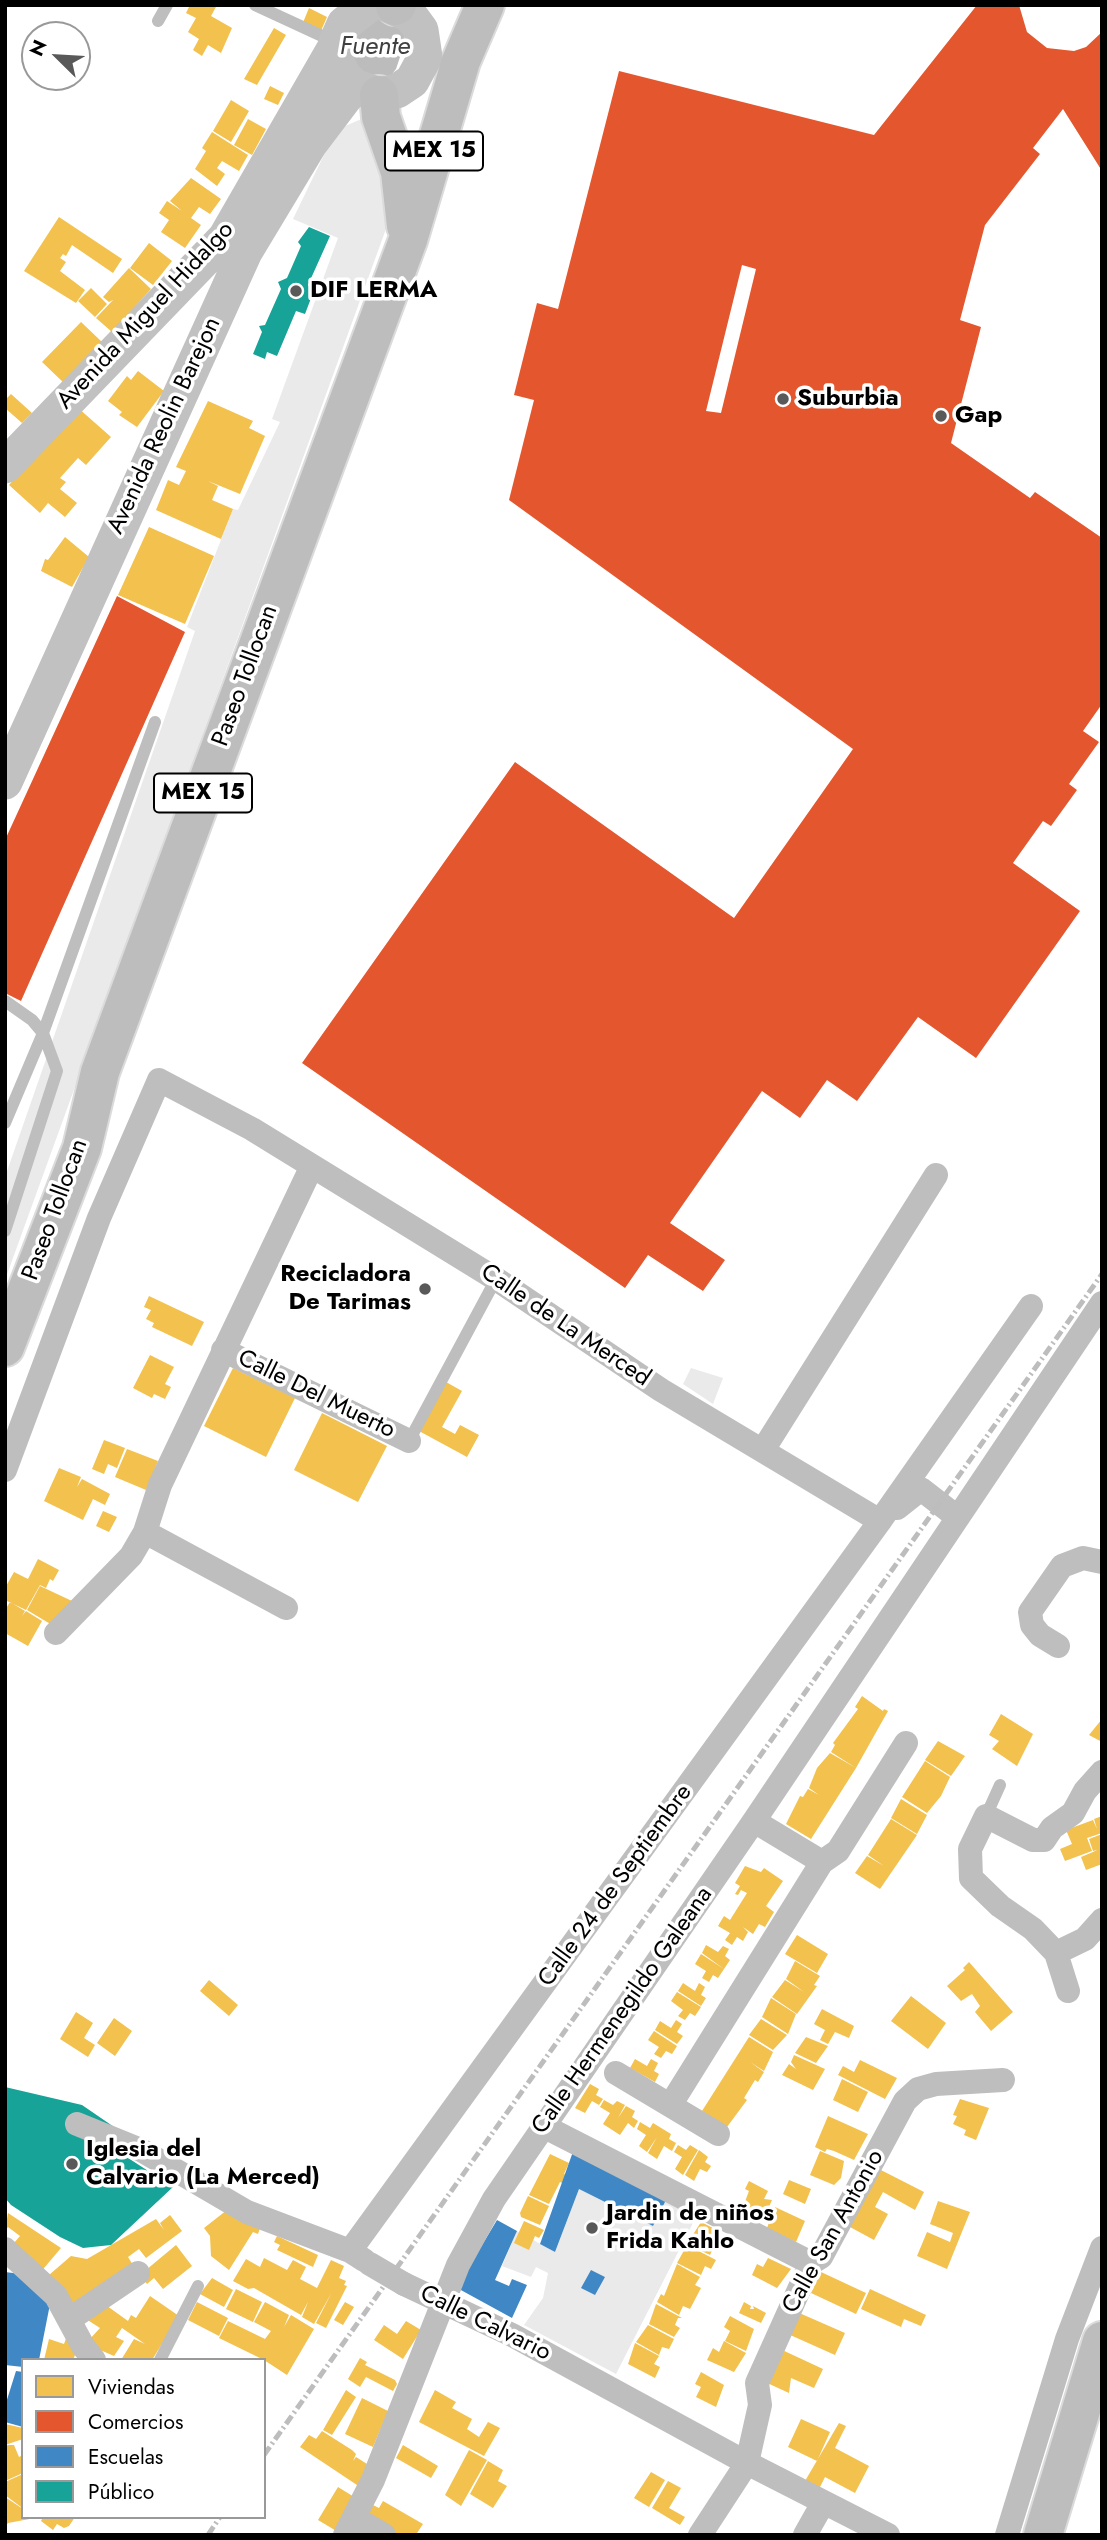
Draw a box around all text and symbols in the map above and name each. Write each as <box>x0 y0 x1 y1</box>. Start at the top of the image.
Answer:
north arrow <box>21 21 91 91</box>
water label: Fuente <box>340 32 410 64</box>
text: N <box>23 36 54 60</box>
road number: MEX 15 <box>385 132 483 170</box>
street label: Avenida Miguel Hidalgo <box>51 216 241 416</box>
place label: DIF LERMA <box>310 277 437 305</box>
marker: DIF LERMA <box>288 283 304 299</box>
street label: Avenida Reolin Barejon <box>102 313 228 539</box>
place label: Suburbia <box>797 385 899 413</box>
marker: Suburbia <box>775 391 791 407</box>
place label: Gap <box>955 402 1002 430</box>
marker: Gap <box>933 408 949 424</box>
street label: Paseo Tollocan <box>207 602 285 750</box>
road number: MEX 15 <box>154 774 252 813</box>
street label: Paseo Tollocan <box>17 1136 95 1284</box>
street label: Calle de La Merced <box>475 1259 655 1393</box>
place label: Recicladora De Tarimas <box>280 1261 411 1317</box>
marker: Recicladora De Tarimas <box>417 1281 433 1297</box>
street label: Calle Del Muerto <box>233 1344 399 1446</box>
street label: Calle 24 de Septiembre <box>533 1779 699 1993</box>
street label: Calle Hermenegildo Galeana <box>526 1882 720 2140</box>
place label: Iglesia del Calvario (La Merced) <box>86 2136 320 2192</box>
street label: Calle San Antonio <box>777 2145 891 2319</box>
marker: Iglesia del Calvario (La Merced) <box>64 2156 80 2172</box>
place label: Jardin de niños Frida Kahlo <box>606 2200 774 2256</box>
marker: Jardin de niños Frida Kahlo <box>584 2220 600 2236</box>
street label: Calle Calvario <box>415 2280 555 2368</box>
legend <box>21 2358 266 2519</box>
text: Viviendas <box>88 2372 174 2402</box>
text: Comercios <box>88 2407 183 2437</box>
text: Escuelas <box>88 2442 163 2472</box>
text: Público <box>88 2477 154 2507</box>

